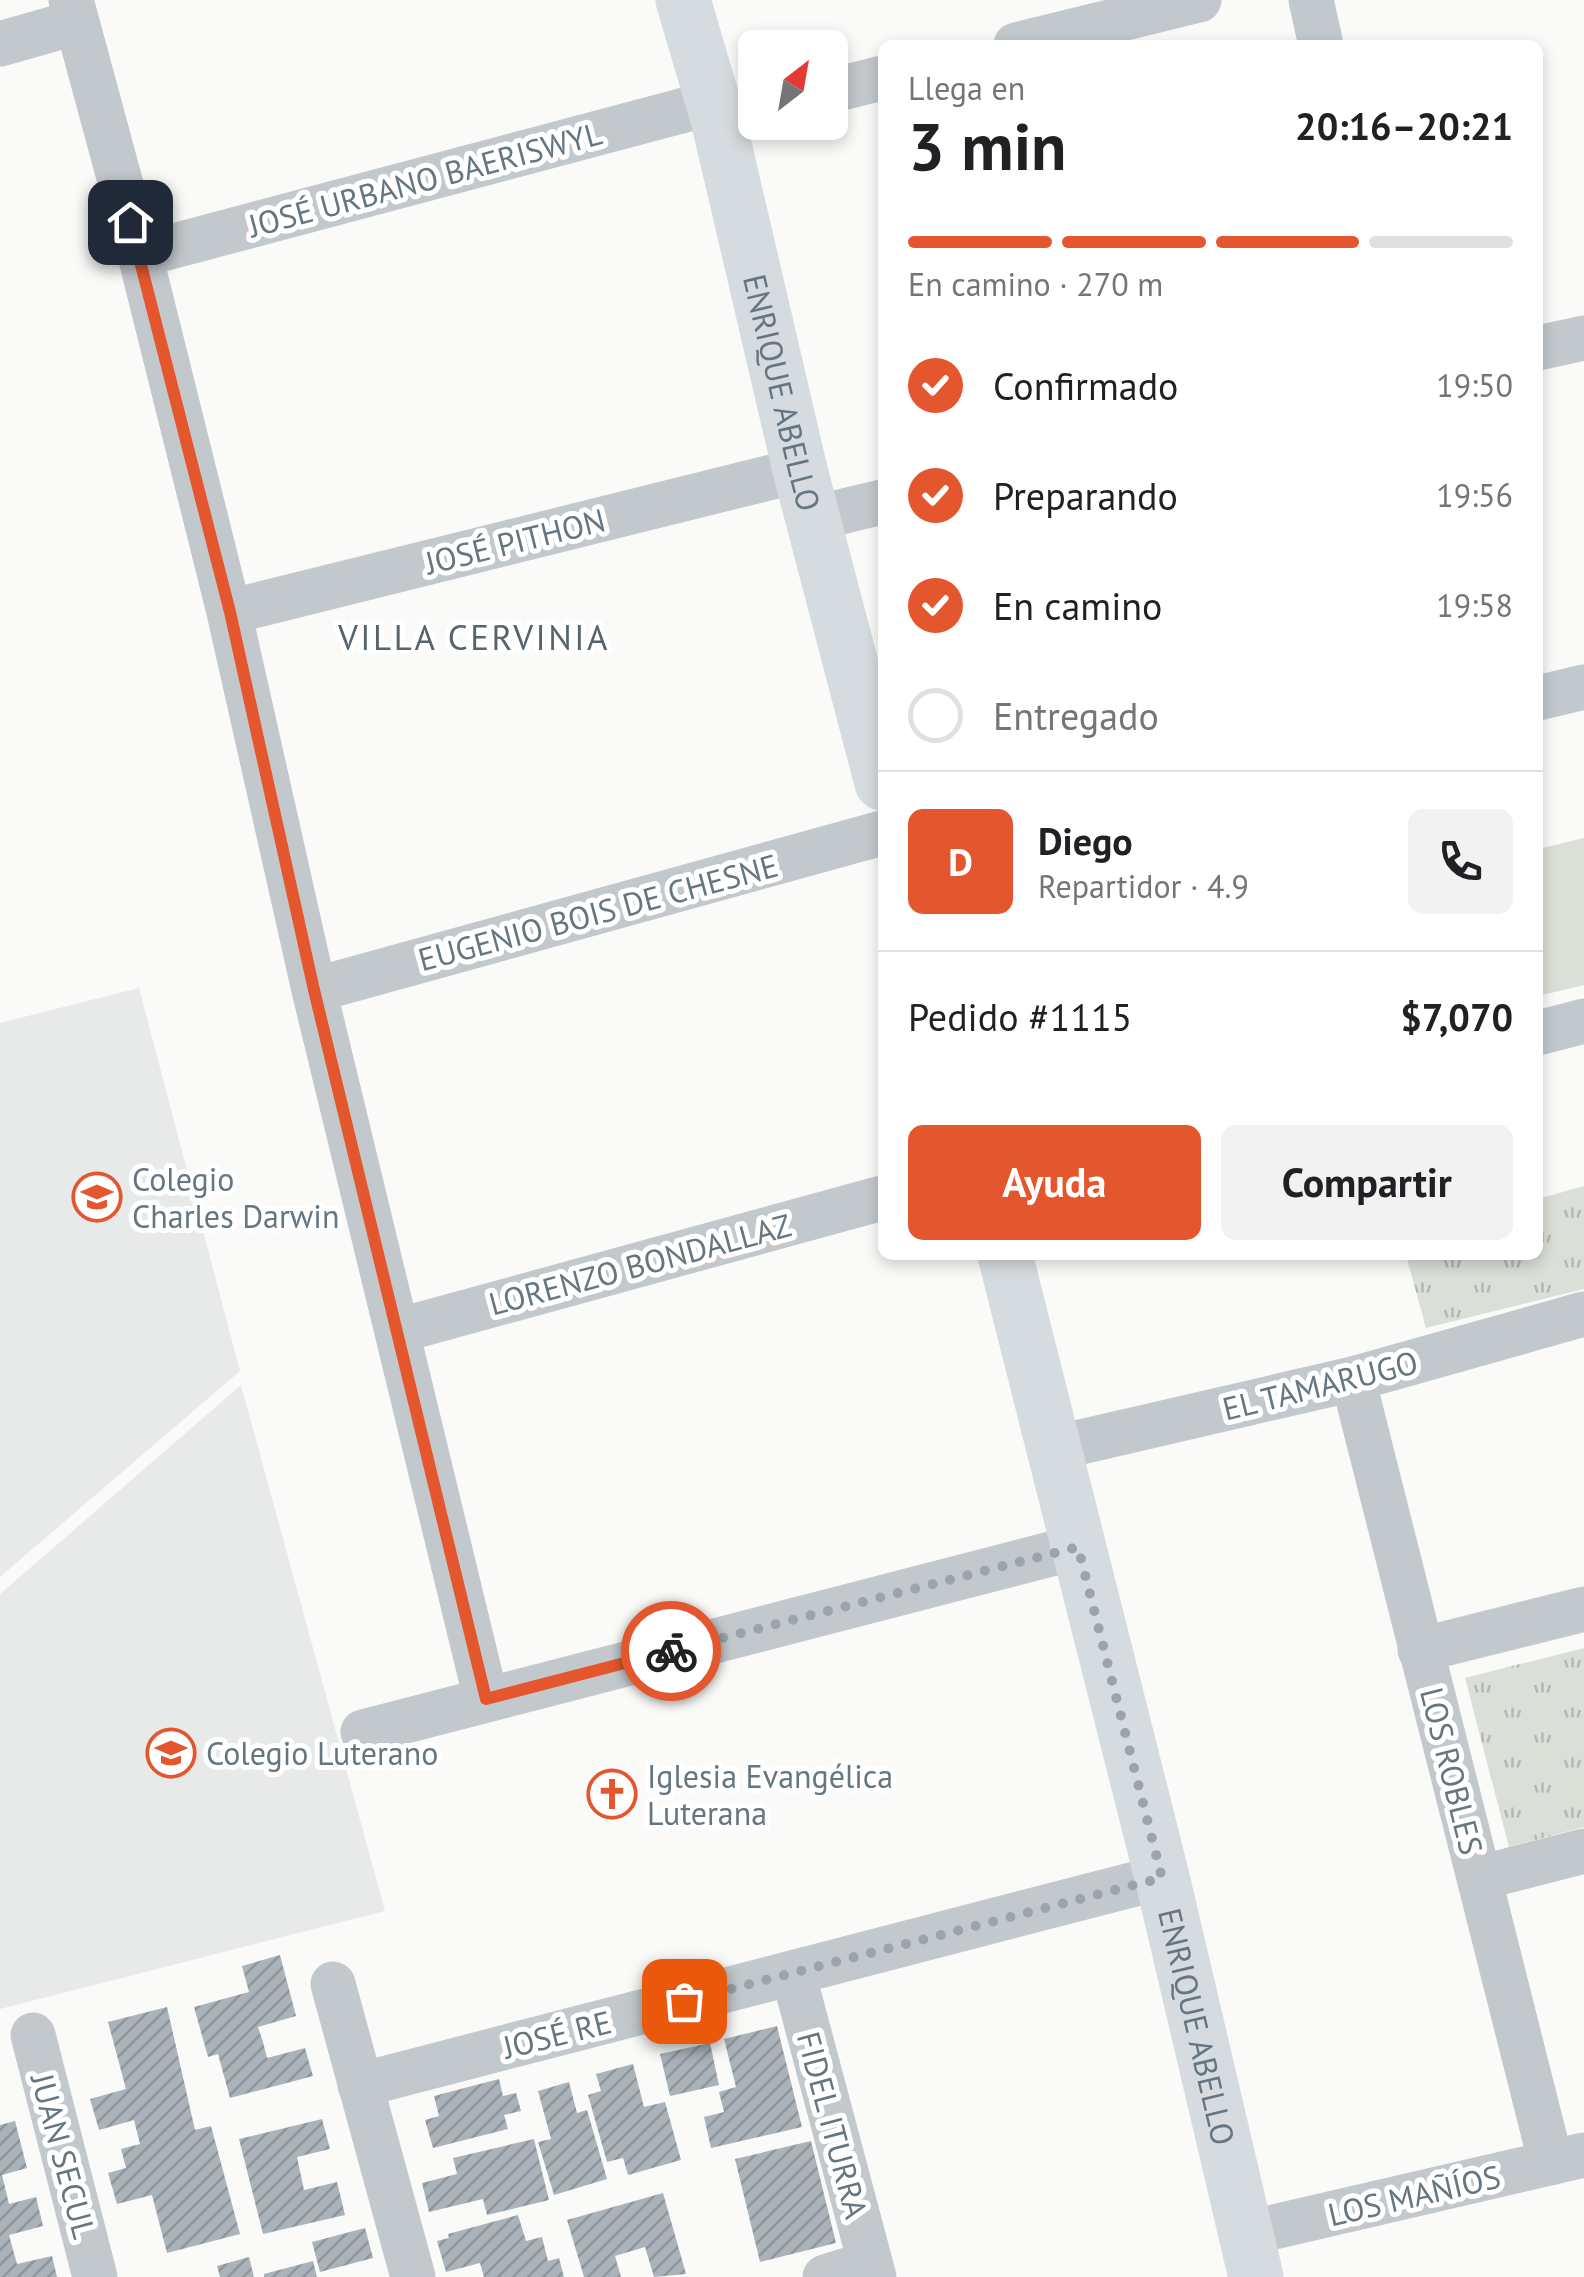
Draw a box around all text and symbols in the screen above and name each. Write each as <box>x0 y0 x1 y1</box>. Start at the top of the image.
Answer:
north arrow <box>738 30 848 140</box>
map controls <box>738 30 848 140</box>
text: Llega en <box>908 67 1025 109</box>
text: 20:16–20:21 <box>1295 101 1513 150</box>
text: 3 min <box>908 104 1067 188</box>
street label: JOSÉ URBANO BAERISWYL <box>242 112 606 247</box>
pin <box>88 180 173 265</box>
icon: home <box>103 195 158 250</box>
text: En camino · 270 m <box>908 263 1163 305</box>
street label: ENRIQUE ABELLO <box>734 270 831 515</box>
icon: check <box>908 358 963 413</box>
text: Confirmado <box>993 361 1178 410</box>
text: 19:50 <box>1436 364 1513 406</box>
icon: check <box>908 468 963 523</box>
text: Preparando <box>993 471 1178 520</box>
text: 19:56 <box>1436 474 1513 516</box>
street label: JOSÉ PITHON <box>419 498 609 584</box>
icon: check <box>908 578 963 633</box>
text: En camino <box>993 581 1162 630</box>
text: 19:58 <box>1436 584 1513 626</box>
district label: VILLA CERVINIA <box>337 614 610 660</box>
text: Entregado <box>993 691 1159 740</box>
button: phone <box>1408 809 1513 914</box>
text: Diego <box>1038 816 1133 865</box>
text: D <box>948 837 973 886</box>
street label: EUGENIO BOIS DE CHESNE <box>414 844 782 980</box>
text: Repartidor · 4.9 <box>1038 865 1249 907</box>
text: Pedido #1115 <box>908 992 1132 1041</box>
text: $7,070 <box>1400 992 1513 1041</box>
button: Ayuda <box>908 1125 1201 1240</box>
button: Compartir <box>1221 1125 1513 1240</box>
place label: Colegio Charles Darwin <box>132 1158 339 1237</box>
school or university icon: Colegio Charles Darwin <box>71 1171 123 1223</box>
street label: LORENZO BONDALLAZ <box>484 1203 796 1325</box>
street label: EL TAMARUGO <box>1218 1340 1422 1430</box>
courier <box>621 1601 721 1701</box>
icon: bike <box>644 1624 699 1679</box>
street label: LOS ROBLES <box>1411 1683 1493 1859</box>
school or university icon: Colegio Luterano <box>145 1727 197 1779</box>
place label: Colegio Luterano <box>206 1732 438 1774</box>
place label: Iglesia Evangélica Luterana <box>647 1755 893 1834</box>
church icon: Iglesia Evangélica Luterana <box>586 1768 638 1820</box>
street label: ENRIQUE ABELLO <box>1149 1904 1245 2149</box>
pin <box>642 1959 727 2044</box>
icon: bag <box>657 1974 712 2029</box>
street label: JOSÉ RE <box>497 2000 615 2068</box>
street label: FIDEL ITURRA <box>788 2027 878 2223</box>
street label: JUAN SECUL <box>21 2067 106 2243</box>
street label: LOS MAÑÍOS <box>1324 2155 1504 2235</box>

